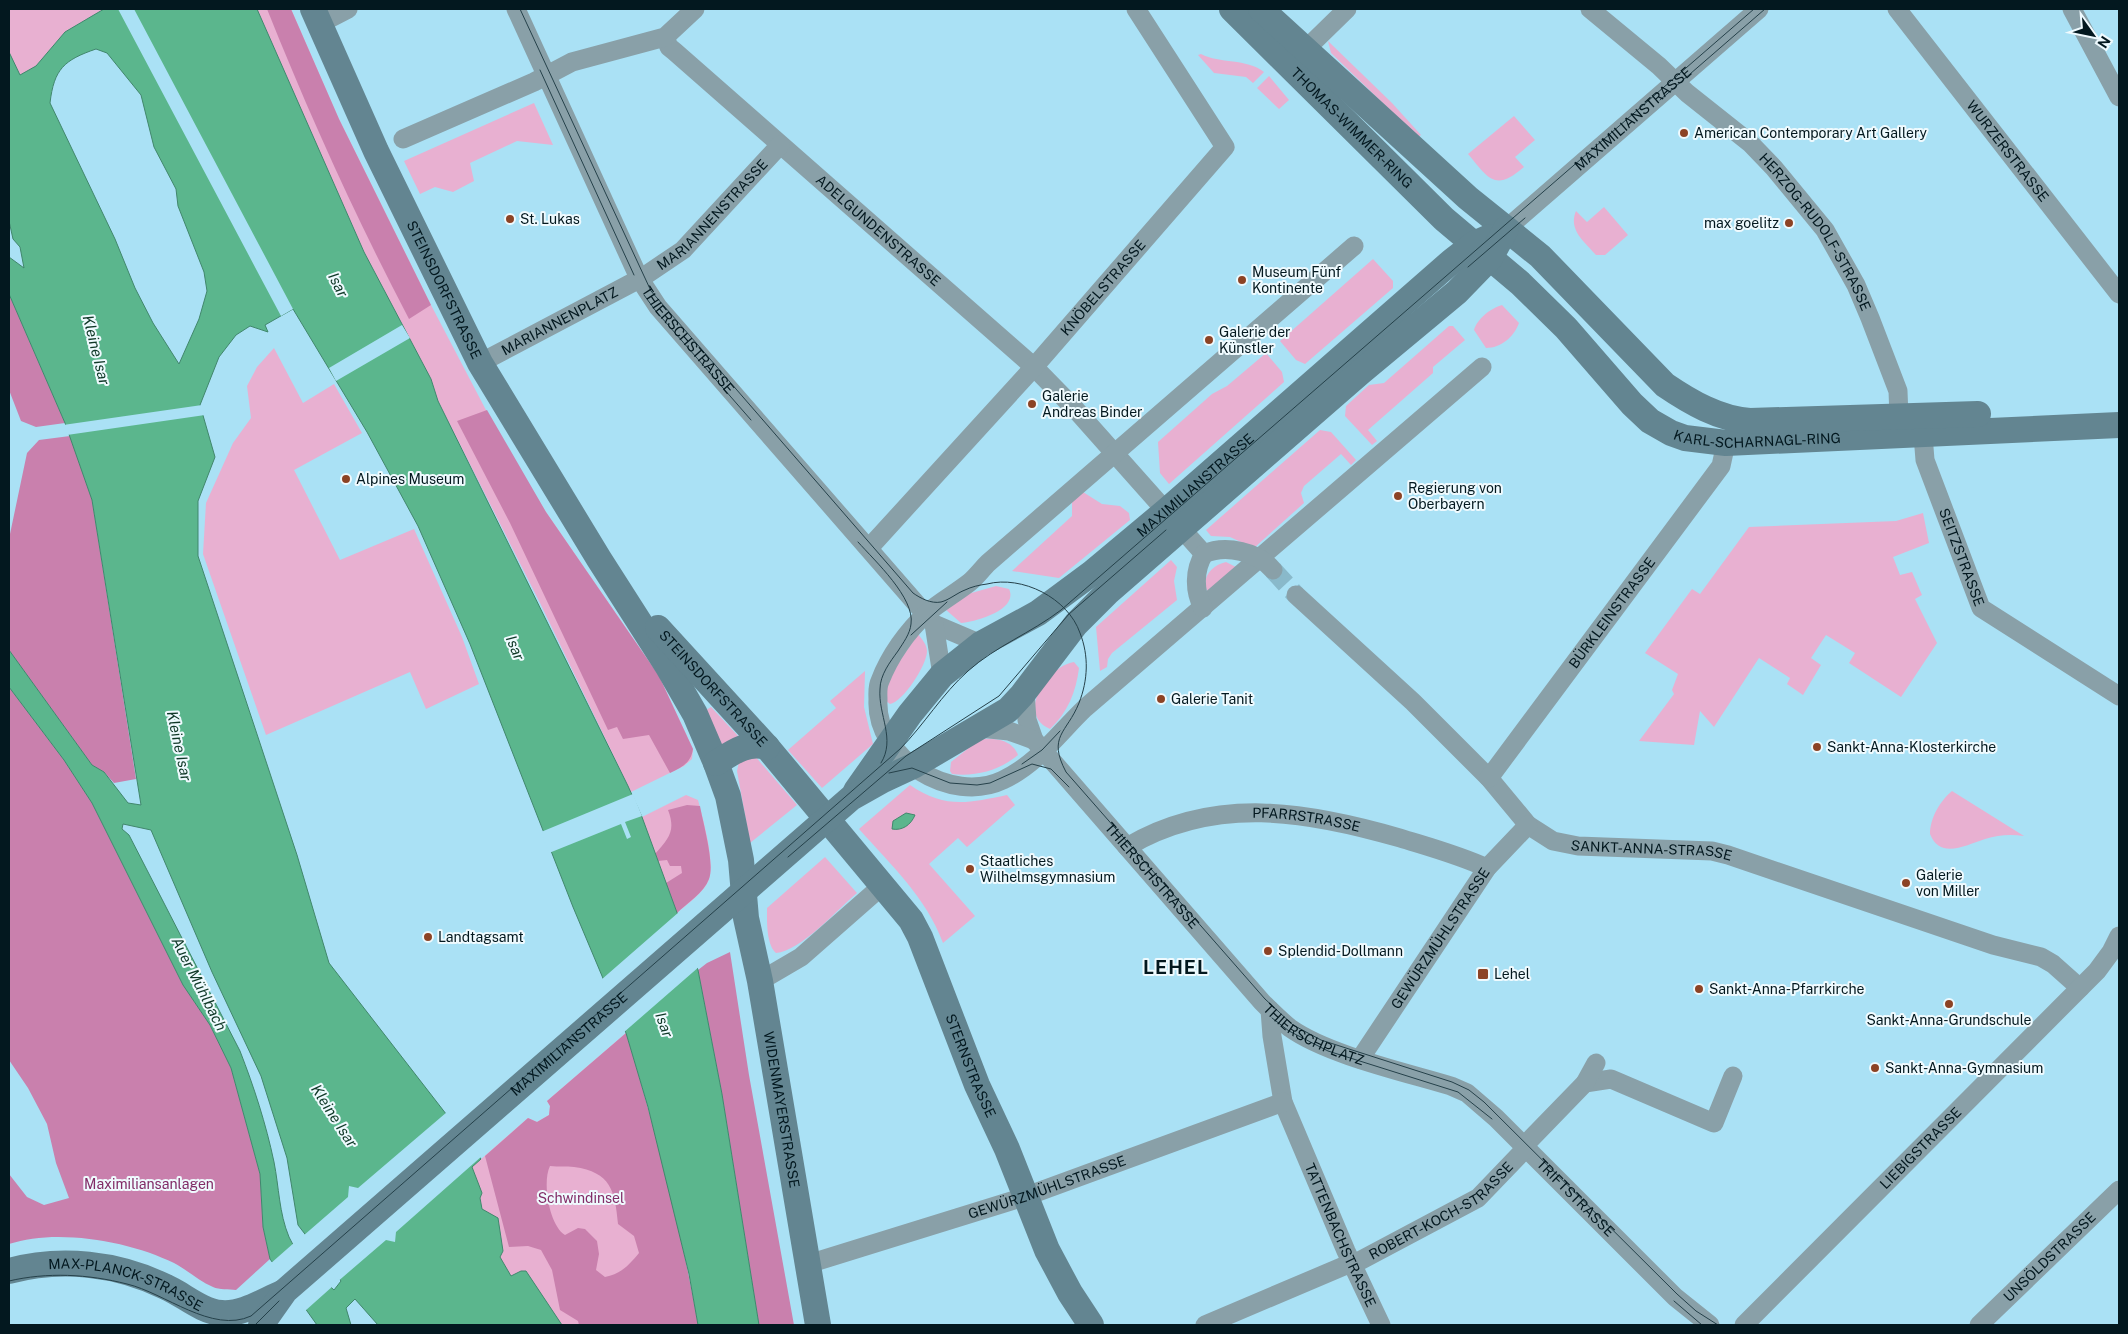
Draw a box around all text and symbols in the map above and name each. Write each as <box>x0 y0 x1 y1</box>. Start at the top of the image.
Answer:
north arrow <box>2068 10 2118 60</box>
text: N <box>2094 33 2114 51</box>
street label: THOMAS-WIMMER-RING <box>1288 64 1416 191</box>
street label: MAXIMILIANSTRASSE <box>1571 64 1694 174</box>
street label: WURZERSTRASSE <box>1963 97 2052 205</box>
place label: American Contemporary Art Gallery <box>1694 125 1928 141</box>
marker: American Contemporary Art Gallery <box>1678 127 1690 139</box>
street label: HERZOG-RUDOLF-STRASSE <box>1756 150 1874 313</box>
street label: MARIANNENSTRASSE <box>654 156 771 273</box>
street label: ADELGUNDENSTRASSE <box>813 171 944 289</box>
place label: St. Lukas <box>520 211 580 227</box>
marker: St. Lukas <box>504 213 516 225</box>
place label: max goelitz <box>1704 215 1779 231</box>
marker: max goelitz <box>1783 217 1795 229</box>
street label: STEINSDORFSTRASSE <box>403 218 485 362</box>
street label: KNÖBELSTRASSE <box>1057 237 1149 339</box>
place label: Museum Fünf Kontinente <box>1252 264 1341 296</box>
water label: Isar <box>325 270 352 300</box>
marker: Museum Fünf Kontinente <box>1236 274 1248 286</box>
street label: THIERSCHSTRASSE <box>639 283 738 397</box>
street label: MARIANNENPLATZ <box>499 284 621 358</box>
water label: Kleine Isar <box>80 313 113 387</box>
place label: Galerie der Künstler <box>1219 324 1291 356</box>
marker: Galerie der Künstler <box>1203 334 1215 346</box>
place label: Galerie Andreas Binder <box>1042 388 1143 420</box>
marker: Galerie Andreas Binder <box>1026 398 1038 410</box>
street label: KARL-SCHARNAGL-RING <box>1672 427 1841 451</box>
street label: MAXIMILIANSTRASSE <box>1134 430 1257 540</box>
place label: Alpines Museum <box>356 471 464 487</box>
marker: Alpines Museum <box>340 473 352 485</box>
place label: Regierung von Oberbayern <box>1408 480 1502 512</box>
marker: Regierung von Oberbayern <box>1392 490 1404 502</box>
street label: SEITZSTRASSE <box>1936 506 1988 608</box>
street label: BÜRKLEINSTRASSE <box>1566 554 1658 671</box>
street label: STEINSDORFSTRASSE <box>656 627 771 750</box>
water label: Isar <box>503 633 528 663</box>
place label: Galerie Tanit <box>1171 691 1253 707</box>
marker: Galerie Tanit <box>1155 693 1167 705</box>
water label: Kleine Isar <box>164 709 195 783</box>
place label: Sankt-Anna-Klosterkirche <box>1827 739 1996 755</box>
marker: Sankt-Anna-Klosterkirche <box>1811 741 1823 753</box>
street label: PFARRSTRASSE <box>1252 805 1362 835</box>
street label: THIERSCHSTRASSE <box>1102 819 1202 932</box>
street label: SANKT-ANNA-STRASSE <box>1570 837 1734 864</box>
place label: Staatliches Wilhelmsgymnasium <box>980 853 1115 885</box>
marker: Staatliches Wilhelmsgymnasium <box>964 863 976 875</box>
street label: GEWÜRZMÜHLSTRASSE <box>1388 865 1493 1012</box>
place label: Galerie von Miller <box>1916 867 1980 899</box>
marker: Galerie von Miller <box>1900 877 1912 889</box>
place label: Landtagsamt <box>438 929 524 945</box>
marker: Landtagsamt <box>422 931 434 943</box>
water label: Auer Mühlbach <box>169 934 230 1033</box>
place label: Splendid-Dollmann <box>1278 943 1403 959</box>
marker: Splendid-Dollmann <box>1262 945 1274 957</box>
district label: LEHEL <box>1143 956 1209 978</box>
place label: Lehel <box>1494 966 1530 982</box>
marker: Lehel <box>1476 967 1490 981</box>
place label: Sankt-Anna-Pfarrkirche <box>1709 981 1865 997</box>
marker: Sankt-Anna-Pfarrkirche <box>1693 983 1705 995</box>
street label: MAXIMILIANSTRASSE <box>507 989 630 1099</box>
marker: Sankt-Anna-Grundschule <box>1943 998 1955 1010</box>
street label: THIERSCHPLATZ <box>1260 1000 1366 1068</box>
water label: Isar <box>652 1010 677 1040</box>
street label: STERNSTRASSE <box>942 1012 999 1120</box>
place label: Sankt-Anna-Grundschule <box>1866 1012 2032 1028</box>
street label: WIDENMAYERSTRASSE <box>761 1030 803 1189</box>
place label: Sankt-Anna-Gymnasium <box>1885 1060 2043 1076</box>
marker: Sankt-Anna-Gymnasium <box>1869 1062 1881 1074</box>
water label: Kleine Isar <box>308 1081 361 1151</box>
street label: LIEBIGSTRASSE <box>1876 1104 1965 1192</box>
street label: GEWÜRZMÜHLSTRASSE <box>966 1152 1128 1222</box>
street label: TRIFTSTRASSE <box>1534 1156 1618 1240</box>
street label: ROBERT-KOCH-STRASSE <box>1366 1159 1516 1263</box>
street label: TATTENBACHSTRASSE <box>1302 1161 1379 1310</box>
park label: Maximiliansanlagen <box>84 1176 214 1192</box>
park label: Schwindinsel <box>538 1190 624 1206</box>
street label: UNSÖLDSTRASSE <box>2000 1209 2099 1305</box>
street label: MAX-PLANCK-STRASSE <box>48 1256 205 1314</box>

